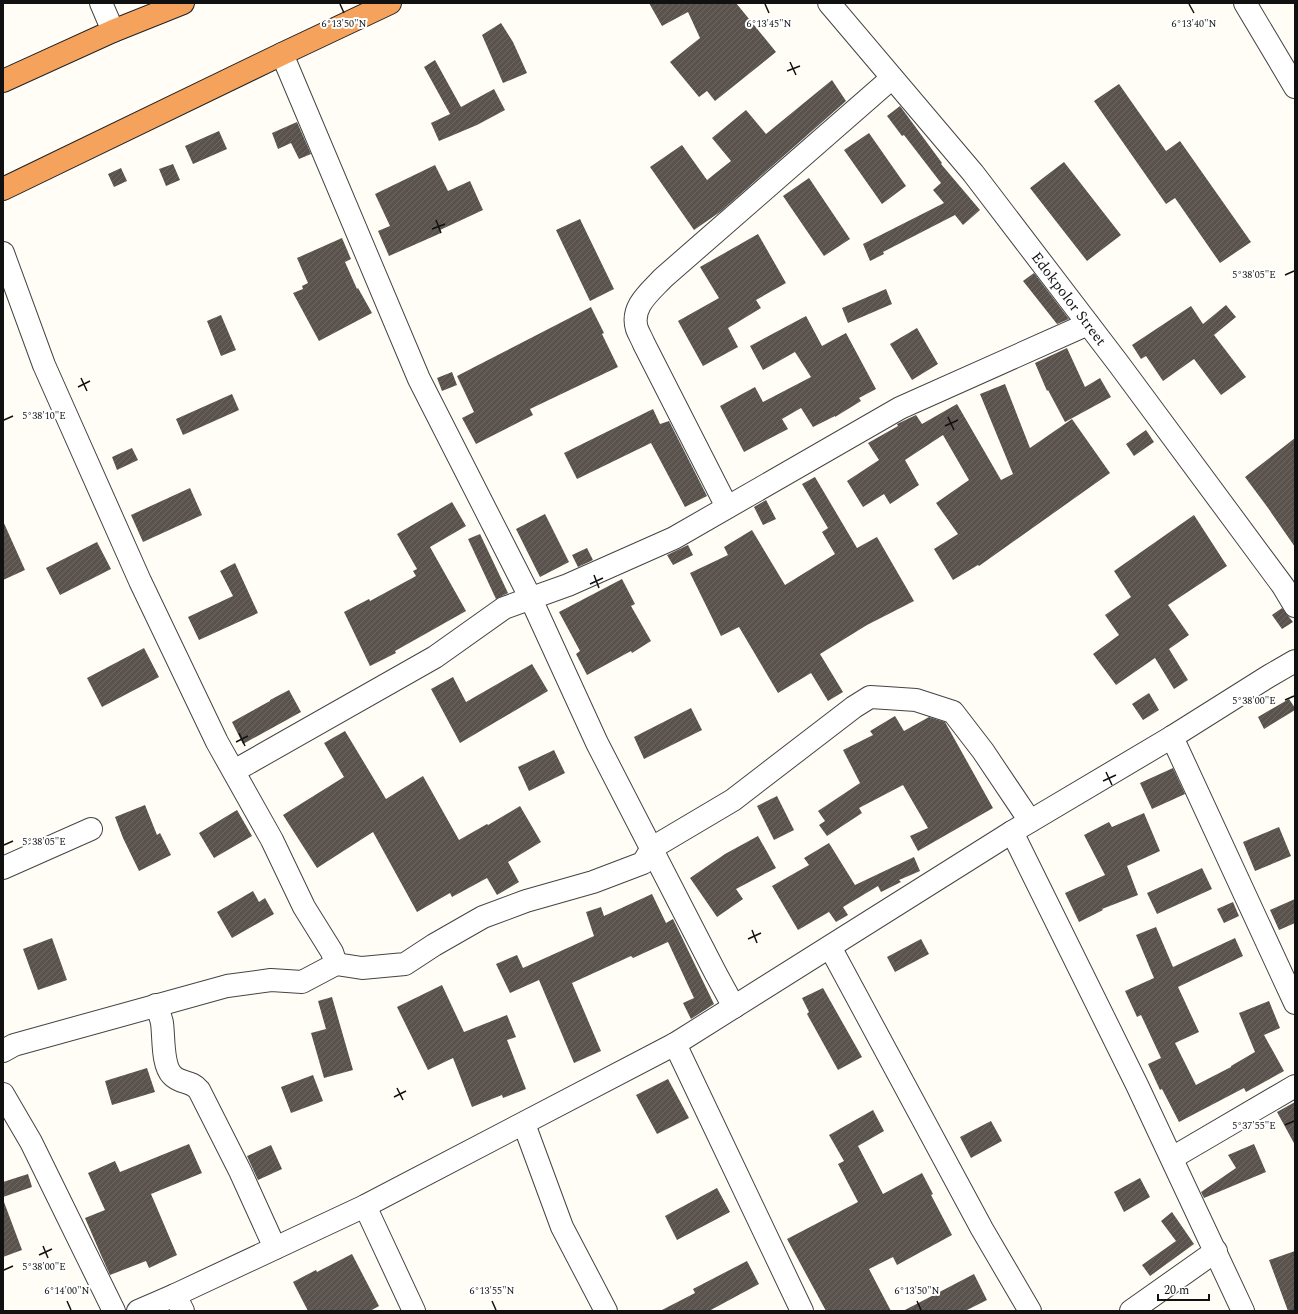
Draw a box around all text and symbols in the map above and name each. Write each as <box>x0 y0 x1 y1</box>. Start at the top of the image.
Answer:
text: 6°13'50"N <box>322 16 367 32</box>
text: 6°13'45"N <box>747 16 792 32</box>
text: 6°13'40"N <box>1172 16 1217 32</box>
street label: Edokpolor Street <box>1025 247 1112 351</box>
text: 5°38'05"E <box>1232 267 1276 283</box>
text: 5°38'10"E <box>22 408 66 424</box>
text: 5°38'00"E <box>1232 693 1276 709</box>
text: 5°38'05"E <box>22 834 66 850</box>
text: 5°37'55"E <box>1232 1118 1276 1134</box>
text: 5°38'00"E <box>22 1259 66 1275</box>
scale bar <box>1158 1276 1209 1302</box>
text: 20 m <box>1164 1281 1189 1300</box>
text: 6°14'00"N <box>45 1283 90 1299</box>
text: 6°13'55"N <box>470 1283 515 1299</box>
text: 6°13'50"N <box>895 1283 940 1299</box>

